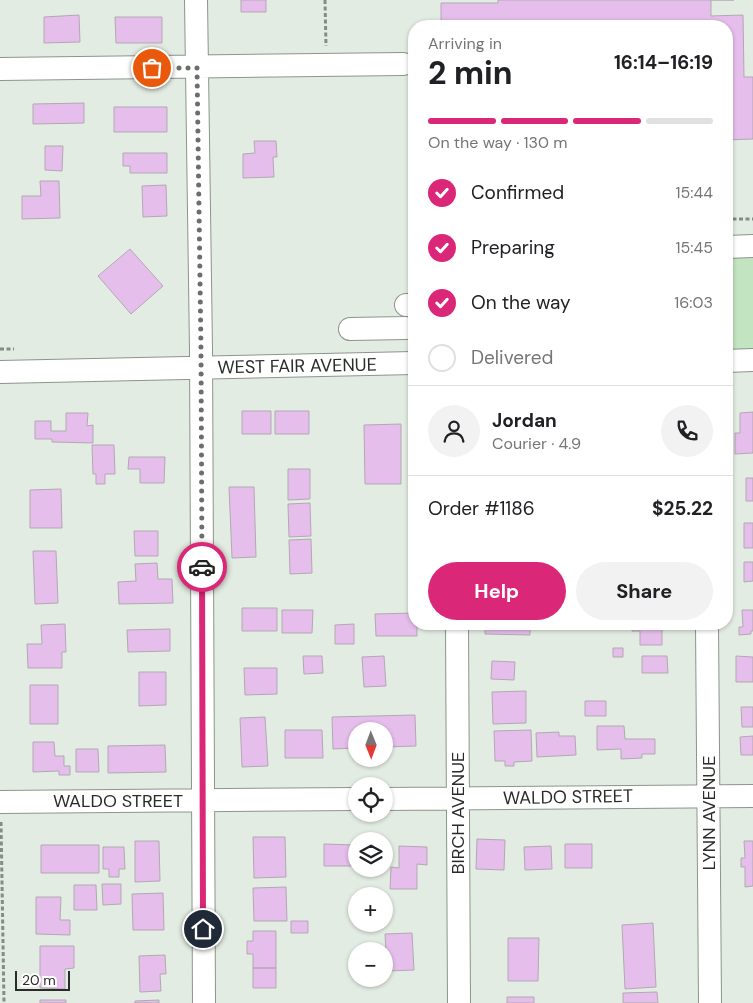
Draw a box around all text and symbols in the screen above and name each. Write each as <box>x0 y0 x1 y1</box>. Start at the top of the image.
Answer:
text: Arriving in <box>428 33 502 54</box>
pin <box>131 47 173 89</box>
text: 16:14–16:19 <box>614 50 713 75</box>
text: 2 min <box>428 52 513 94</box>
icon: bag <box>138 54 166 82</box>
text: On the way · 130 m <box>428 132 568 153</box>
icon: check <box>428 179 456 207</box>
text: Confirmed <box>471 180 564 205</box>
text: 15:44 <box>676 182 713 203</box>
icon: check <box>428 234 456 262</box>
text: Preparing <box>471 235 555 260</box>
text: 15:45 <box>676 237 713 258</box>
icon: check <box>428 289 456 317</box>
text: On the way <box>471 290 571 315</box>
text: 16:03 <box>674 292 713 313</box>
text: Delivered <box>471 345 553 370</box>
street label: WEST FAIR AVENUE <box>217 353 377 379</box>
button: person <box>428 405 480 457</box>
button: phone <box>661 405 713 457</box>
text: Jordan <box>492 408 557 433</box>
text: Courier · 4.9 <box>492 433 581 454</box>
text: Order #1186 <box>428 496 535 521</box>
text: $25.22 <box>652 496 713 521</box>
courier <box>177 542 227 592</box>
icon: car <box>188 553 216 581</box>
button: Help <box>428 562 566 620</box>
button: Share <box>576 562 713 620</box>
north arrow <box>348 722 392 768</box>
map controls <box>348 722 393 987</box>
street label: BIRCH AVENUE <box>446 752 470 874</box>
street label: LYNN AVENUE <box>697 756 721 870</box>
button: locate <box>348 777 393 822</box>
street label: WALDO STREET <box>503 784 633 810</box>
street label: WALDO STREET <box>53 789 183 813</box>
button: layers <box>348 832 393 877</box>
button: + <box>348 887 393 932</box>
pin <box>182 908 224 950</box>
icon: home <box>189 915 217 943</box>
button: − <box>348 942 393 987</box>
scale bar <box>15 968 70 991</box>
text: 20 m <box>22 971 56 989</box>

